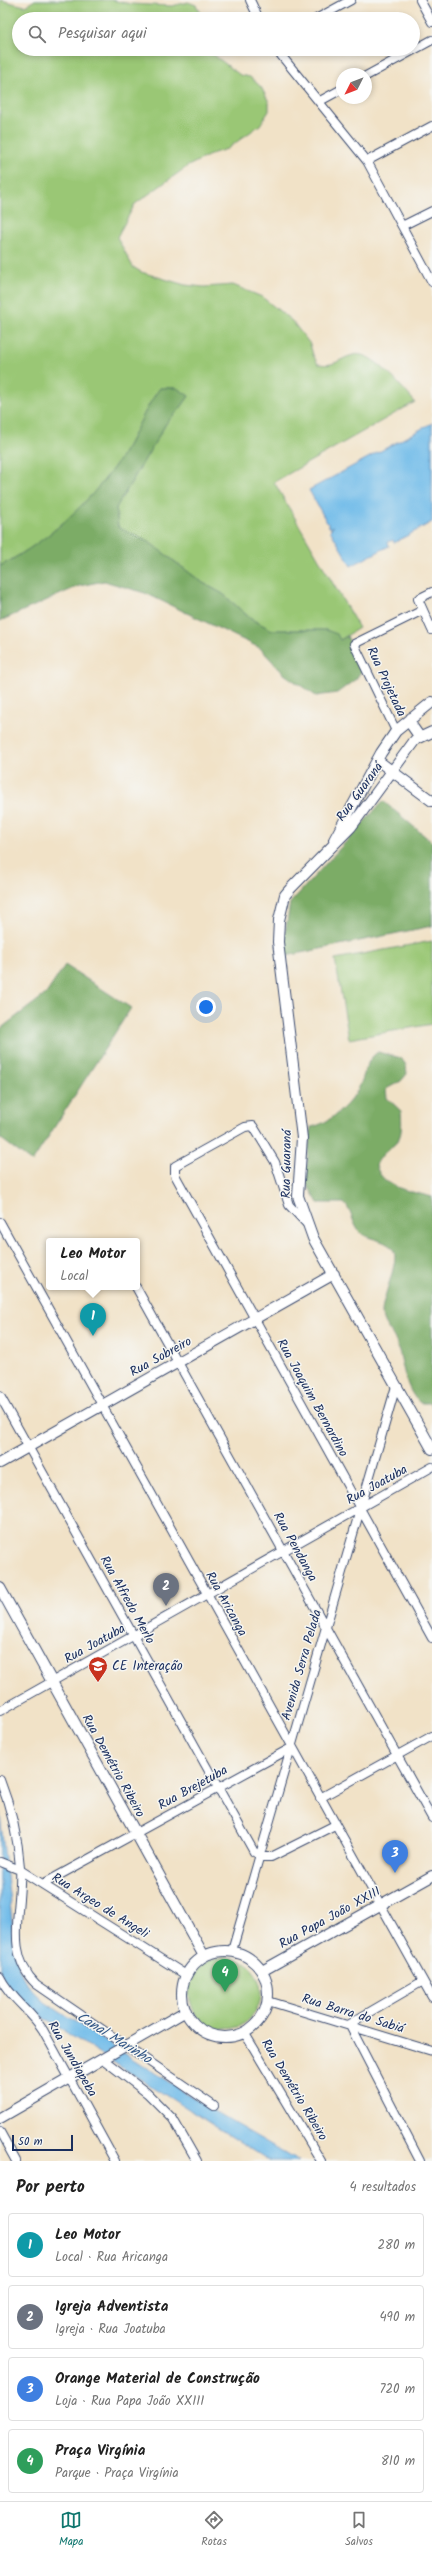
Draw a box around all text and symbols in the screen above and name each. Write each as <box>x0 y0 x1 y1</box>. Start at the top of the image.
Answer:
search box <box>12 12 420 56</box>
text: Pesquisar aqui <box>58 22 147 46</box>
icon: search <box>26 23 48 45</box>
north arrow <box>336 68 372 104</box>
street label: Rua Projetada <box>361 643 411 721</box>
street label: Rua Guaraná <box>331 756 390 826</box>
your location <box>196 997 216 1017</box>
street label: Rua Guaraná <box>276 1128 298 1199</box>
popup <box>46 1238 140 1290</box>
text: Leo Motor <box>60 1242 126 1266</box>
text: Local <box>60 1266 88 1287</box>
pin: 1 <box>80 1303 106 1336</box>
street label: Rua Sobreiro <box>126 1331 196 1383</box>
street label: Rua Joaquim Bernardino <box>271 1335 353 1461</box>
street label: Rua Joatuba <box>342 1459 412 1511</box>
street label: Rua Pendanga <box>267 1508 323 1586</box>
street label: Rua Alfredo Merlo <box>94 1552 160 1648</box>
street label: Rua Aricanga <box>199 1568 253 1640</box>
pin: 2 <box>153 1573 179 1606</box>
street label: Avenida Serra Pelada <box>276 1607 328 1723</box>
street label: Rua Joatuba <box>60 1618 130 1670</box>
school or university icon: CE Interação <box>87 1655 109 1683</box>
place label: CE Interação <box>112 1656 183 1677</box>
street label: Rua Demétrio Ribeiro <box>76 1710 150 1822</box>
street label: Rua Brejetuba <box>154 1760 232 1816</box>
pin: 3 <box>382 1840 408 1873</box>
street label: Rua Argeo de Angeli <box>47 1868 153 1945</box>
street label: Rua Papa João XXIII <box>275 1881 385 1955</box>
pin: 4 <box>212 1959 238 1992</box>
street label: Rua Barra do Sabiá <box>299 1988 409 2040</box>
water label: Canal Marinho <box>72 2006 157 2071</box>
street label: Rua Jundiapeba <box>42 2017 102 2101</box>
street label: Rua Demétrio Ribeiro <box>255 2035 333 2145</box>
scale bar <box>12 2133 73 2152</box>
text: 50 m <box>18 2133 43 2151</box>
text: Por perto <box>16 2174 85 2201</box>
text: 4 resultados <box>349 2177 416 2198</box>
text: Leo Motor <box>55 2223 120 2247</box>
text: 1 <box>28 2235 32 2256</box>
text: 280 m <box>378 2235 415 2256</box>
text: Local · Rua Aricanga <box>55 2247 168 2268</box>
text: Igreja Adventista <box>55 2295 169 2319</box>
text: 2 <box>26 2307 34 2328</box>
text: 490 m <box>379 2307 415 2328</box>
text: Igreja · Rua Joatuba <box>55 2319 166 2340</box>
text: Orange Material de Construção <box>55 2367 260 2391</box>
text: 3 <box>26 2379 34 2400</box>
text: 720 m <box>379 2379 415 2400</box>
text: Loja · Rua Papa João XXIII <box>55 2391 204 2412</box>
text: Praça Virgínia <box>55 2439 145 2463</box>
text: 4 <box>26 2451 34 2472</box>
text: 810 m <box>381 2451 415 2472</box>
text: Parque · Praça Virgínia <box>55 2463 179 2484</box>
tab: Mapa <box>59 2509 83 2551</box>
tab: Rotas <box>201 2509 227 2551</box>
tab: Salvos <box>345 2509 373 2551</box>

